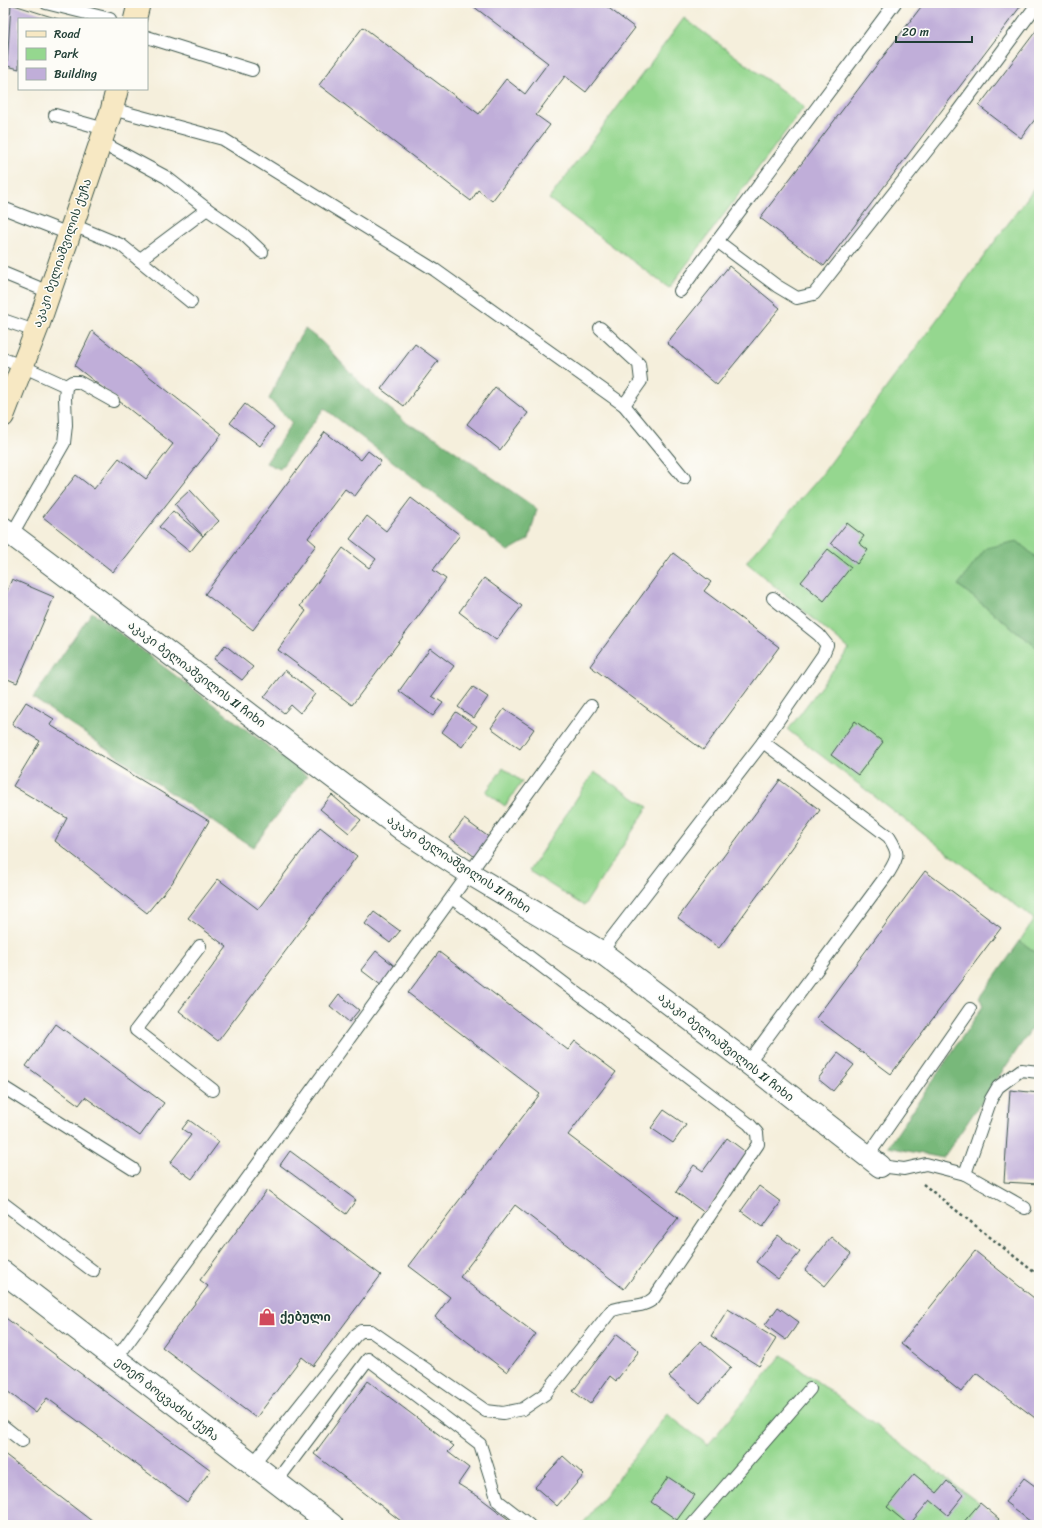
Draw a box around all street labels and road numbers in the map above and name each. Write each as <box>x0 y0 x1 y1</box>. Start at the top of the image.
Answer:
street label: აკაკი ბელიაშვილის ქუჩა <box>26 175 98 331</box>
street label: აკაკი ბელიაშვილის II ჩიხი <box>123 615 271 734</box>
street label: აკაკი ბელიაშვილის II ჩიხი <box>382 809 536 919</box>
street label: აკაკი ბელიაშვილის II ჩიხი <box>653 987 799 1108</box>
street label: ეთერ ბოცვაძის ქუჩა <box>110 1351 224 1447</box>

